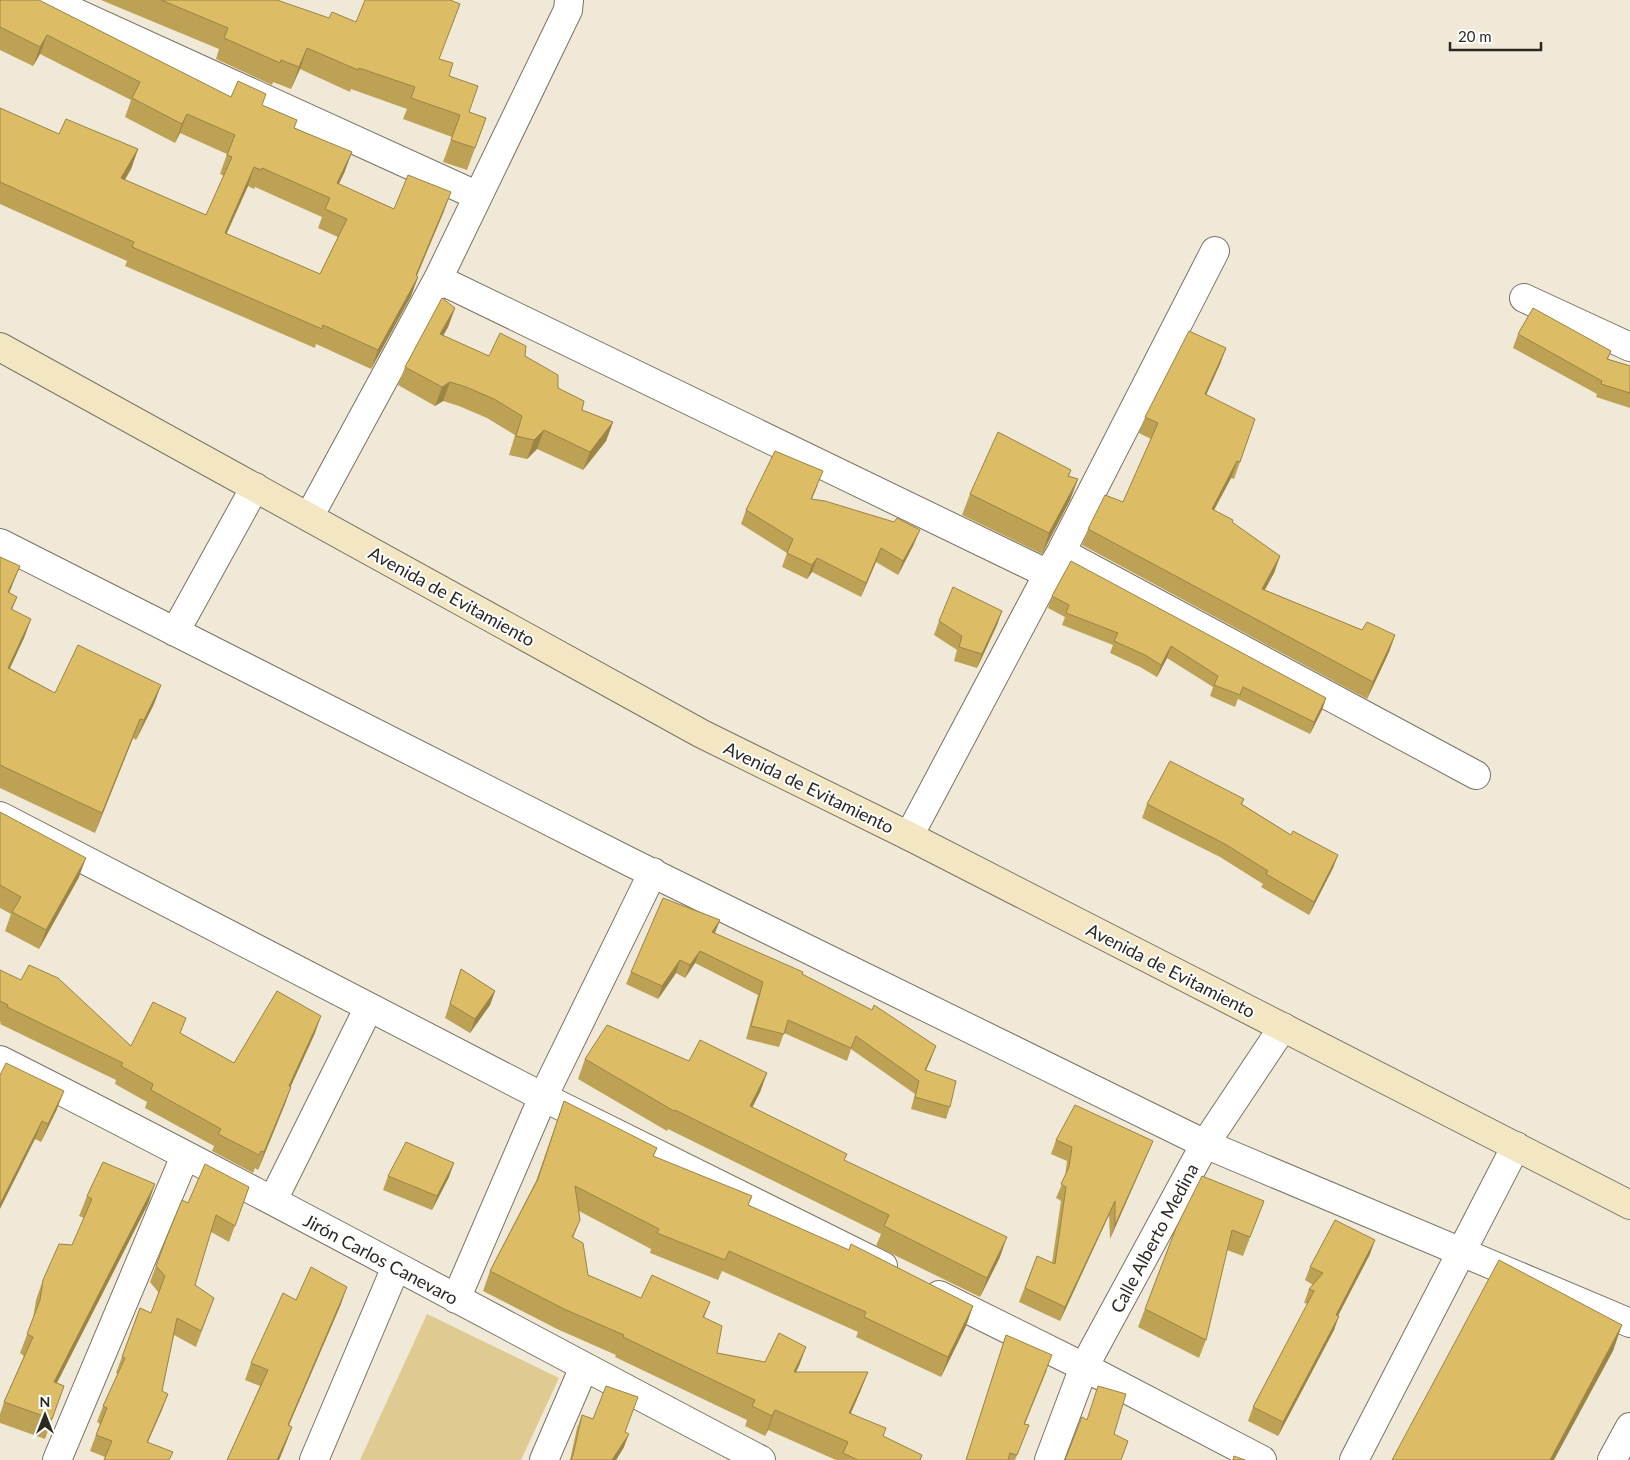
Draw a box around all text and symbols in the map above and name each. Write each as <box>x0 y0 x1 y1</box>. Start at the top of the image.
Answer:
scale bar <box>1450 20 1541 52</box>
text: 20 m <box>1458 27 1492 45</box>
street label: Avenida de Evitamiento <box>365 541 539 651</box>
street label: Avenida de Evitamiento <box>720 736 898 838</box>
street label: Avenida de Evitamiento <box>1083 918 1259 1022</box>
street label: Calle Alberto Medina <box>1105 1160 1203 1316</box>
street label: Jirón Carlos Canevaro <box>300 1209 462 1309</box>
north arrow <box>20 1390 70 1440</box>
text: N <box>40 1393 50 1410</box>

